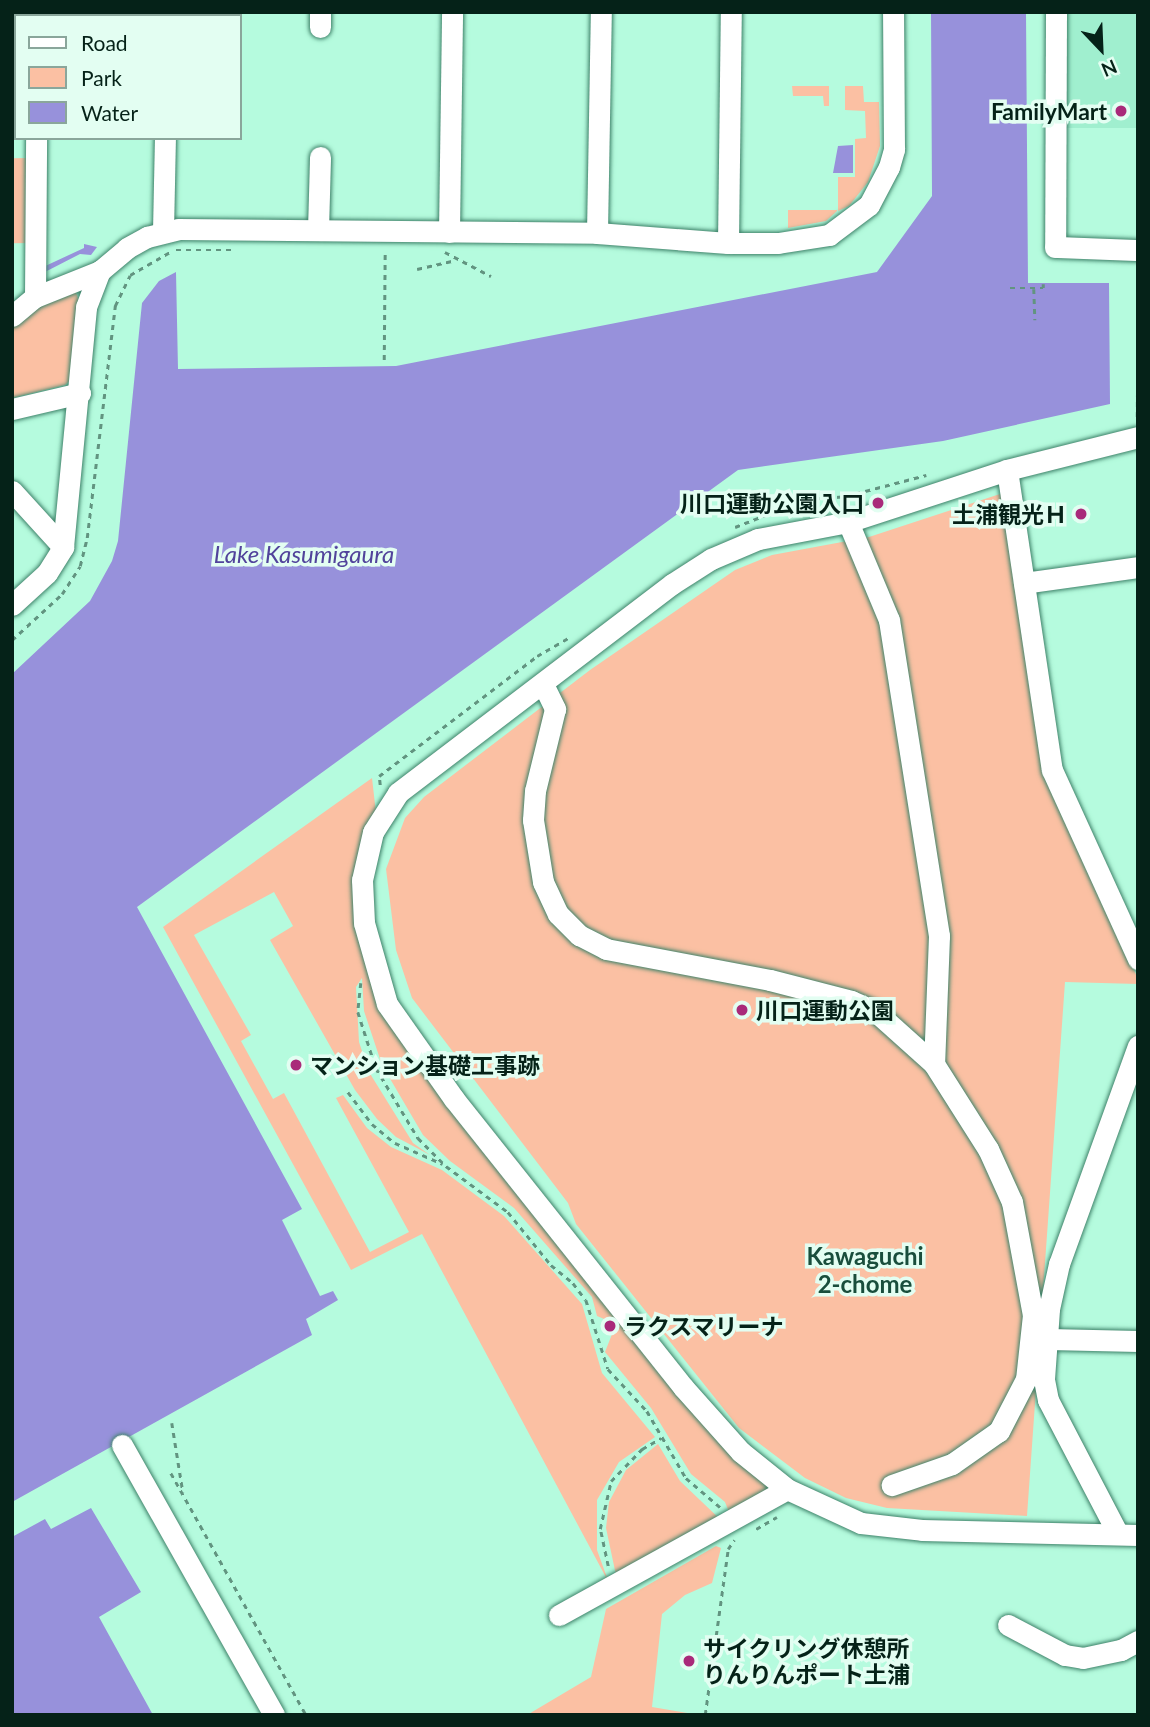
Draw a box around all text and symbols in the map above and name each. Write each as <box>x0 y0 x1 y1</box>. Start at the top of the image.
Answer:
legend <box>14 14 242 140</box>
north arrow <box>1066 14 1136 84</box>
text: Road <box>81 30 128 55</box>
text: N <box>1098 55 1121 82</box>
text: Park <box>81 65 122 90</box>
place label: FamilyMart <box>991 97 1107 125</box>
text: Water <box>81 100 138 125</box>
marker: FamilyMart <box>1113 103 1129 119</box>
place label: 川口運動公園入口 <box>680 489 864 517</box>
marker: 川口運動公園入口 <box>870 495 886 511</box>
place label: 土浦観光Ｈ <box>952 500 1067 528</box>
marker: 土浦観光Ｈ <box>1073 506 1089 522</box>
water label: Lake Kasumigaura <box>214 540 394 568</box>
place label: 川口運動公園 <box>756 996 894 1024</box>
marker: 川口運動公園 <box>734 1002 750 1018</box>
place label: マンション基礎工事跡 <box>310 1051 540 1079</box>
marker: マンション基礎工事跡 <box>288 1057 304 1073</box>
district label: Kawaguchi 2-chome <box>806 1242 924 1298</box>
place label: ラクスマリーナ <box>624 1312 785 1340</box>
marker: ラクスマリーナ <box>602 1318 618 1334</box>
place label: サイクリング休憩所 りんりんポート土浦 <box>703 1634 910 1688</box>
marker: サイクリング休憩所 りんりんポート土浦 <box>681 1653 697 1669</box>

